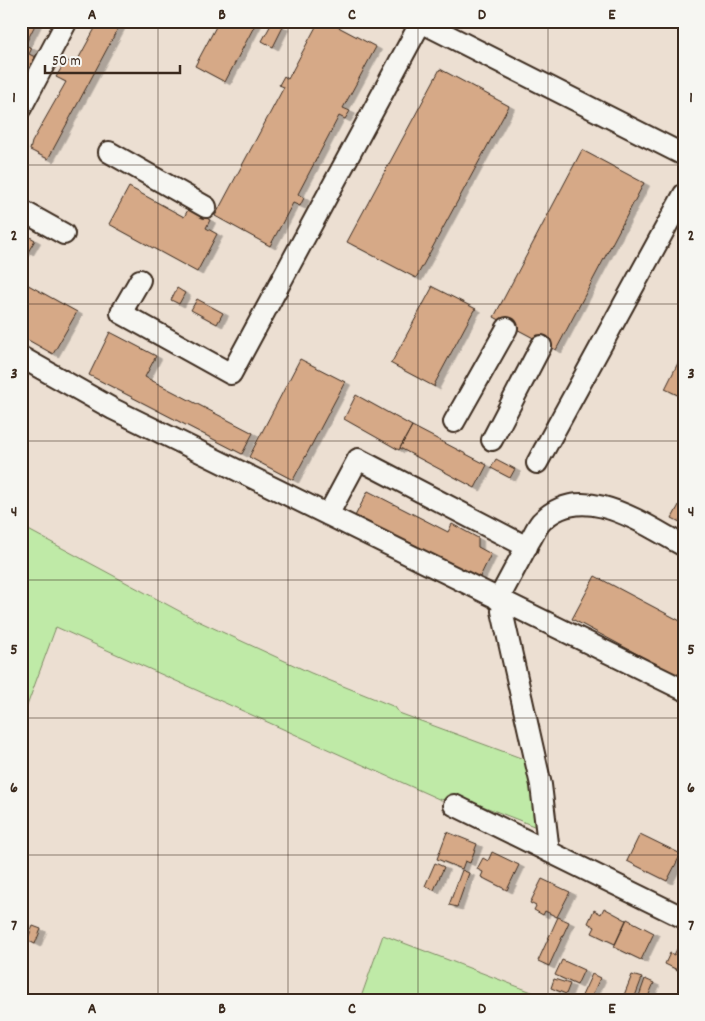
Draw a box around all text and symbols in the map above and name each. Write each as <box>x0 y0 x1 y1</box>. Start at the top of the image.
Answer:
text: A <box>88 4 97 27</box>
text: B <box>218 4 226 27</box>
text: C <box>348 4 356 27</box>
text: D <box>478 4 487 27</box>
text: E <box>608 4 616 27</box>
scale bar <box>45 42 180 74</box>
text: 50 m <box>52 51 81 73</box>
text: 1 <box>12 87 16 110</box>
text: 1 <box>689 87 693 110</box>
text: 2 <box>11 225 18 248</box>
text: 2 <box>688 225 695 248</box>
text: 3 <box>10 363 18 386</box>
text: 3 <box>687 363 695 386</box>
text: 4 <box>11 501 17 524</box>
text: 4 <box>688 501 694 524</box>
text: 5 <box>10 639 18 662</box>
text: 5 <box>687 639 695 662</box>
text: 6 <box>10 777 18 800</box>
text: 6 <box>687 777 695 800</box>
text: 7 <box>11 915 17 938</box>
text: 7 <box>688 915 694 938</box>
text: A <box>88 998 97 1021</box>
text: B <box>218 998 226 1021</box>
text: C <box>348 998 356 1021</box>
text: D <box>478 998 487 1021</box>
text: E <box>608 998 616 1021</box>

